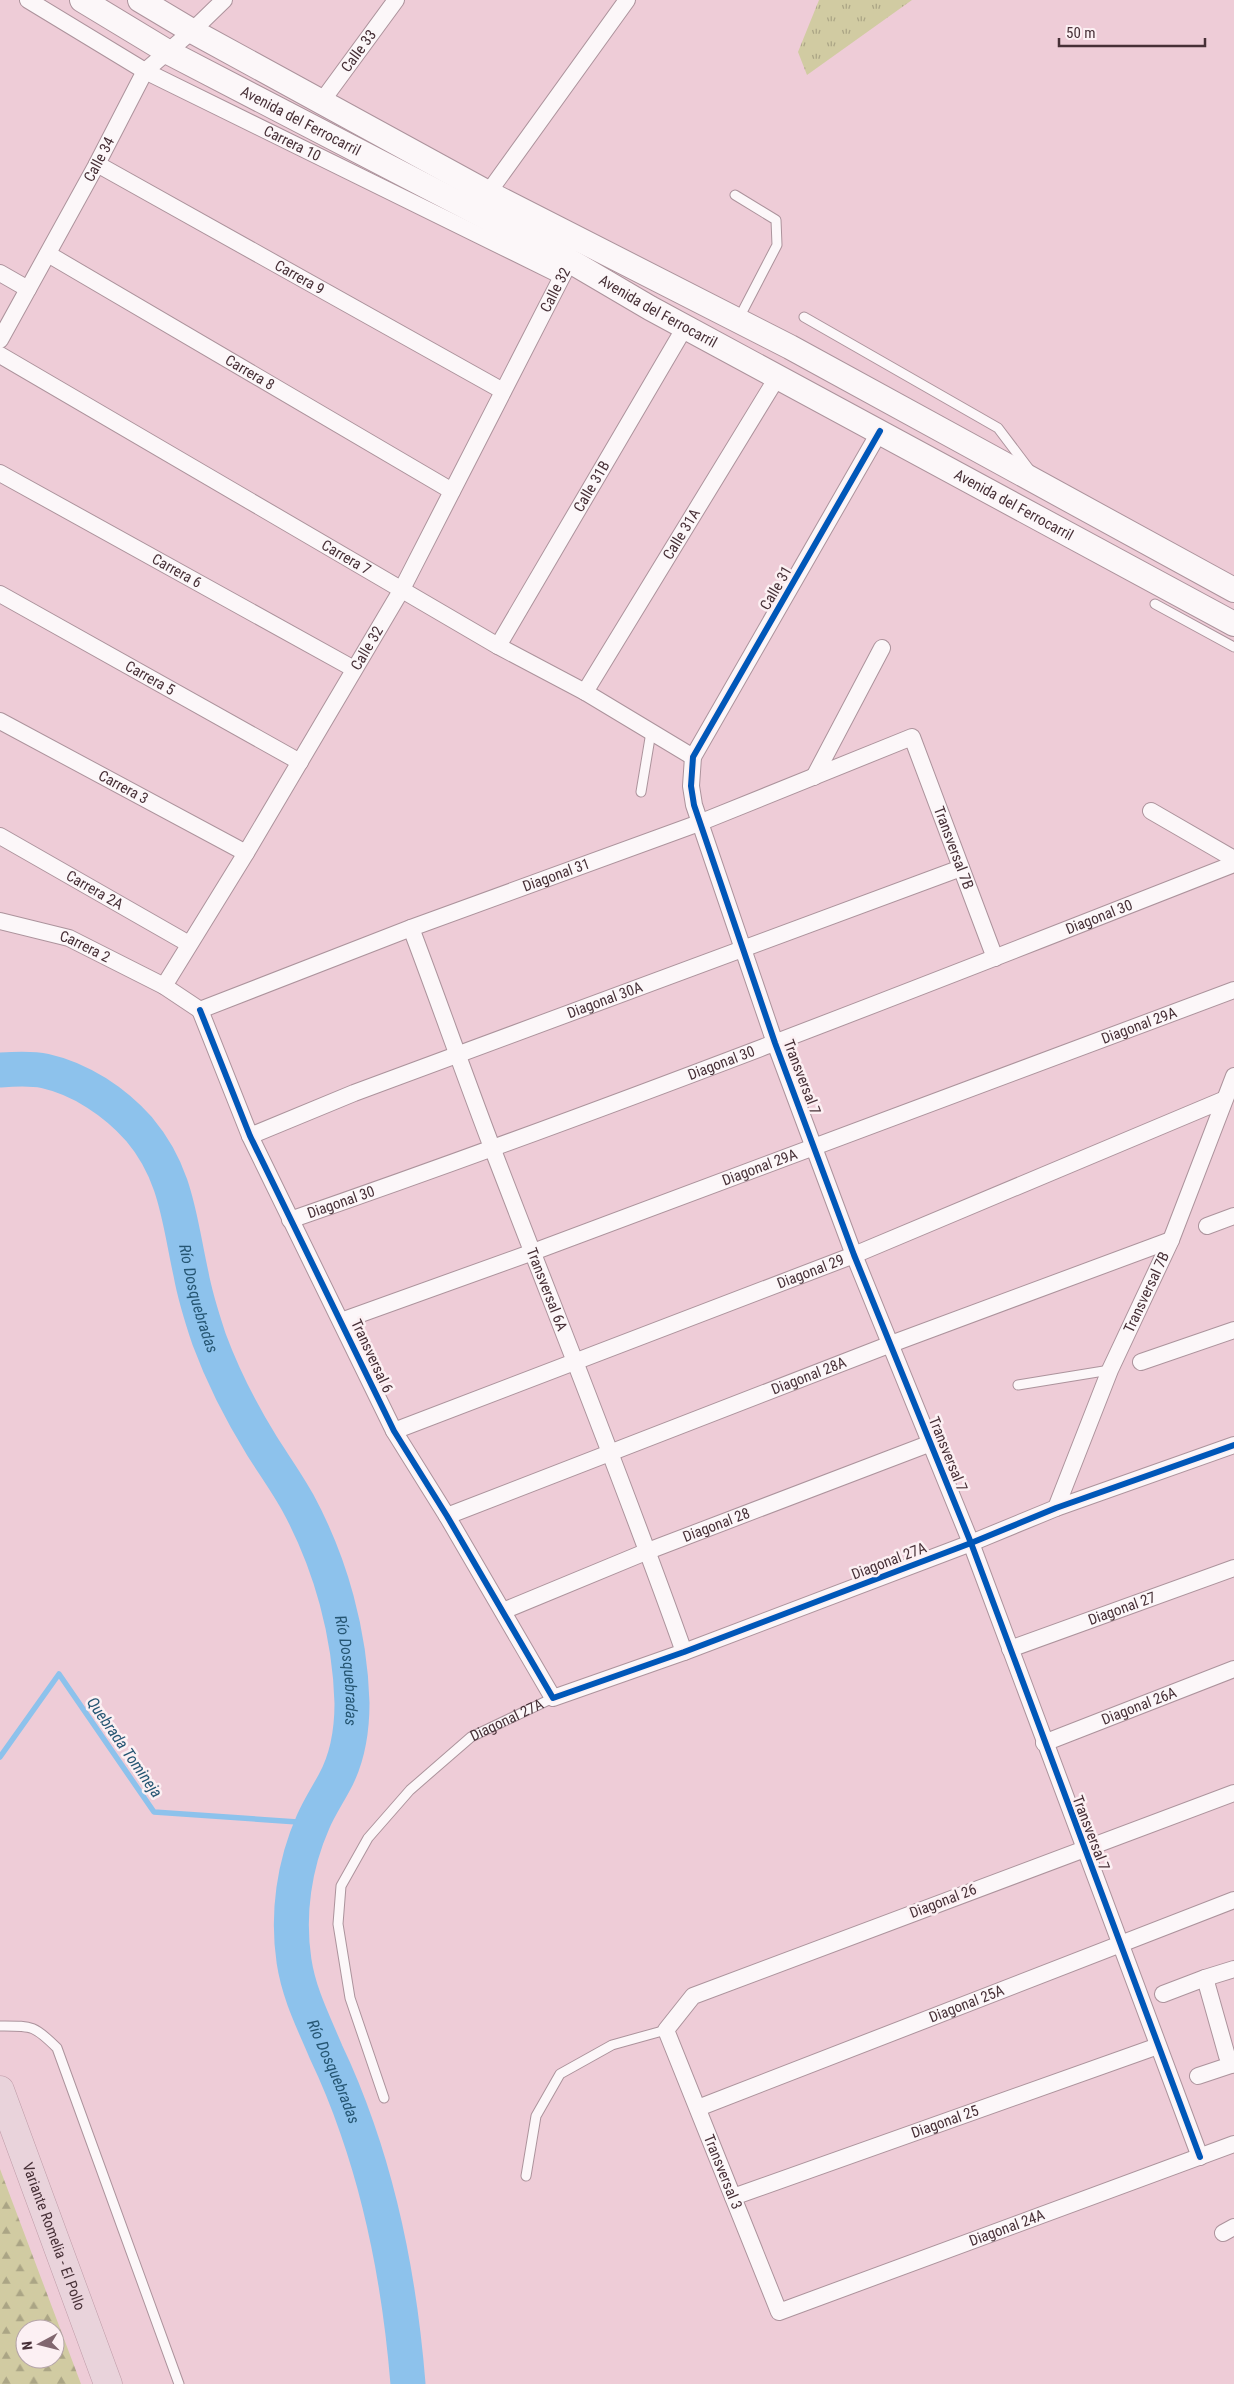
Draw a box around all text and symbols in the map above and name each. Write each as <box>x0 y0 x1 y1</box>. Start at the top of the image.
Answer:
scale bar <box>1059 15 1205 47</box>
text: 50 m <box>1066 24 1096 42</box>
street label: Calle 33 <box>337 26 380 76</box>
street label: Avenida del Ferrocarril <box>238 82 364 160</box>
street label: Carrera 10 <box>261 122 324 165</box>
street label: Calle 34 <box>80 134 118 185</box>
street label: Carrera 9 <box>272 256 327 298</box>
street label: Calle 32 <box>536 264 574 315</box>
street label: Avenida del Ferrocarril <box>596 271 720 352</box>
street label: Carrera 8 <box>222 351 278 394</box>
street label: Calle 31B <box>570 458 614 515</box>
street label: Avenida del Ferrocarril <box>951 465 1076 544</box>
street label: Calle 31A <box>659 505 704 563</box>
street label: Carrera 7 <box>318 536 374 579</box>
street label: Carrera 6 <box>149 550 205 592</box>
street label: Calle 31 <box>756 563 796 613</box>
street label: Calle 32 <box>347 623 387 674</box>
street label: Carrera 5 <box>122 657 178 699</box>
street label: Carrera 3 <box>95 766 151 808</box>
street label: Transversal 7B <box>930 804 977 892</box>
street label: Diagonal 31 <box>520 855 592 896</box>
street label: Carrera 2A <box>63 867 127 914</box>
street label: Diagonal 30 <box>1063 896 1135 938</box>
street label: Carrera 2 <box>58 927 113 966</box>
street label: Diagonal 30A <box>565 978 645 1022</box>
street label: Diagonal 29A <box>1099 1003 1179 1048</box>
street label: Transversal 7 <box>779 1037 825 1117</box>
street label: Diagonal 30 <box>685 1042 757 1084</box>
street label: Diagonal 29A <box>720 1145 800 1190</box>
street label: Diagonal 30 <box>305 1182 377 1222</box>
water label: Río Dosquebradas <box>175 1243 222 1356</box>
street label: Transversal 6A <box>523 1245 571 1334</box>
street label: Transversal 7B <box>1120 1249 1173 1336</box>
street label: Diagonal 29 <box>775 1251 847 1293</box>
street label: Transversal 6 <box>347 1316 397 1396</box>
street label: Diagonal 28A <box>769 1353 849 1398</box>
street label: Transversal 7 <box>925 1414 971 1494</box>
street label: Diagonal 28 <box>680 1504 752 1546</box>
street label: Diagonal 27A <box>849 1538 929 1584</box>
street label: Diagonal 27 <box>1086 1588 1158 1629</box>
water label: Río Dosquebradas <box>331 1613 361 1727</box>
street label: Diagonal 26A <box>1099 1683 1179 1729</box>
water label: Quebrada Tomineja <box>83 1693 166 1801</box>
street label: Diagonal 27A <box>467 1695 547 1745</box>
street label: Transversal 7 <box>1068 1793 1114 1873</box>
street label: Diagonal 26 <box>907 1880 979 1922</box>
street label: Diagonal 25A <box>926 1981 1007 2026</box>
water label: Río Dosquebradas <box>303 2017 364 2126</box>
street label: Diagonal 25 <box>909 2101 981 2142</box>
street label: Transversal 3 <box>700 2132 746 2212</box>
street label: Variante Romelia - El Pollo <box>18 2160 89 2313</box>
street label: Diagonal 24A <box>967 2206 1047 2250</box>
north arrow <box>15 2319 65 2369</box>
text: N <box>19 2340 36 2351</box>

